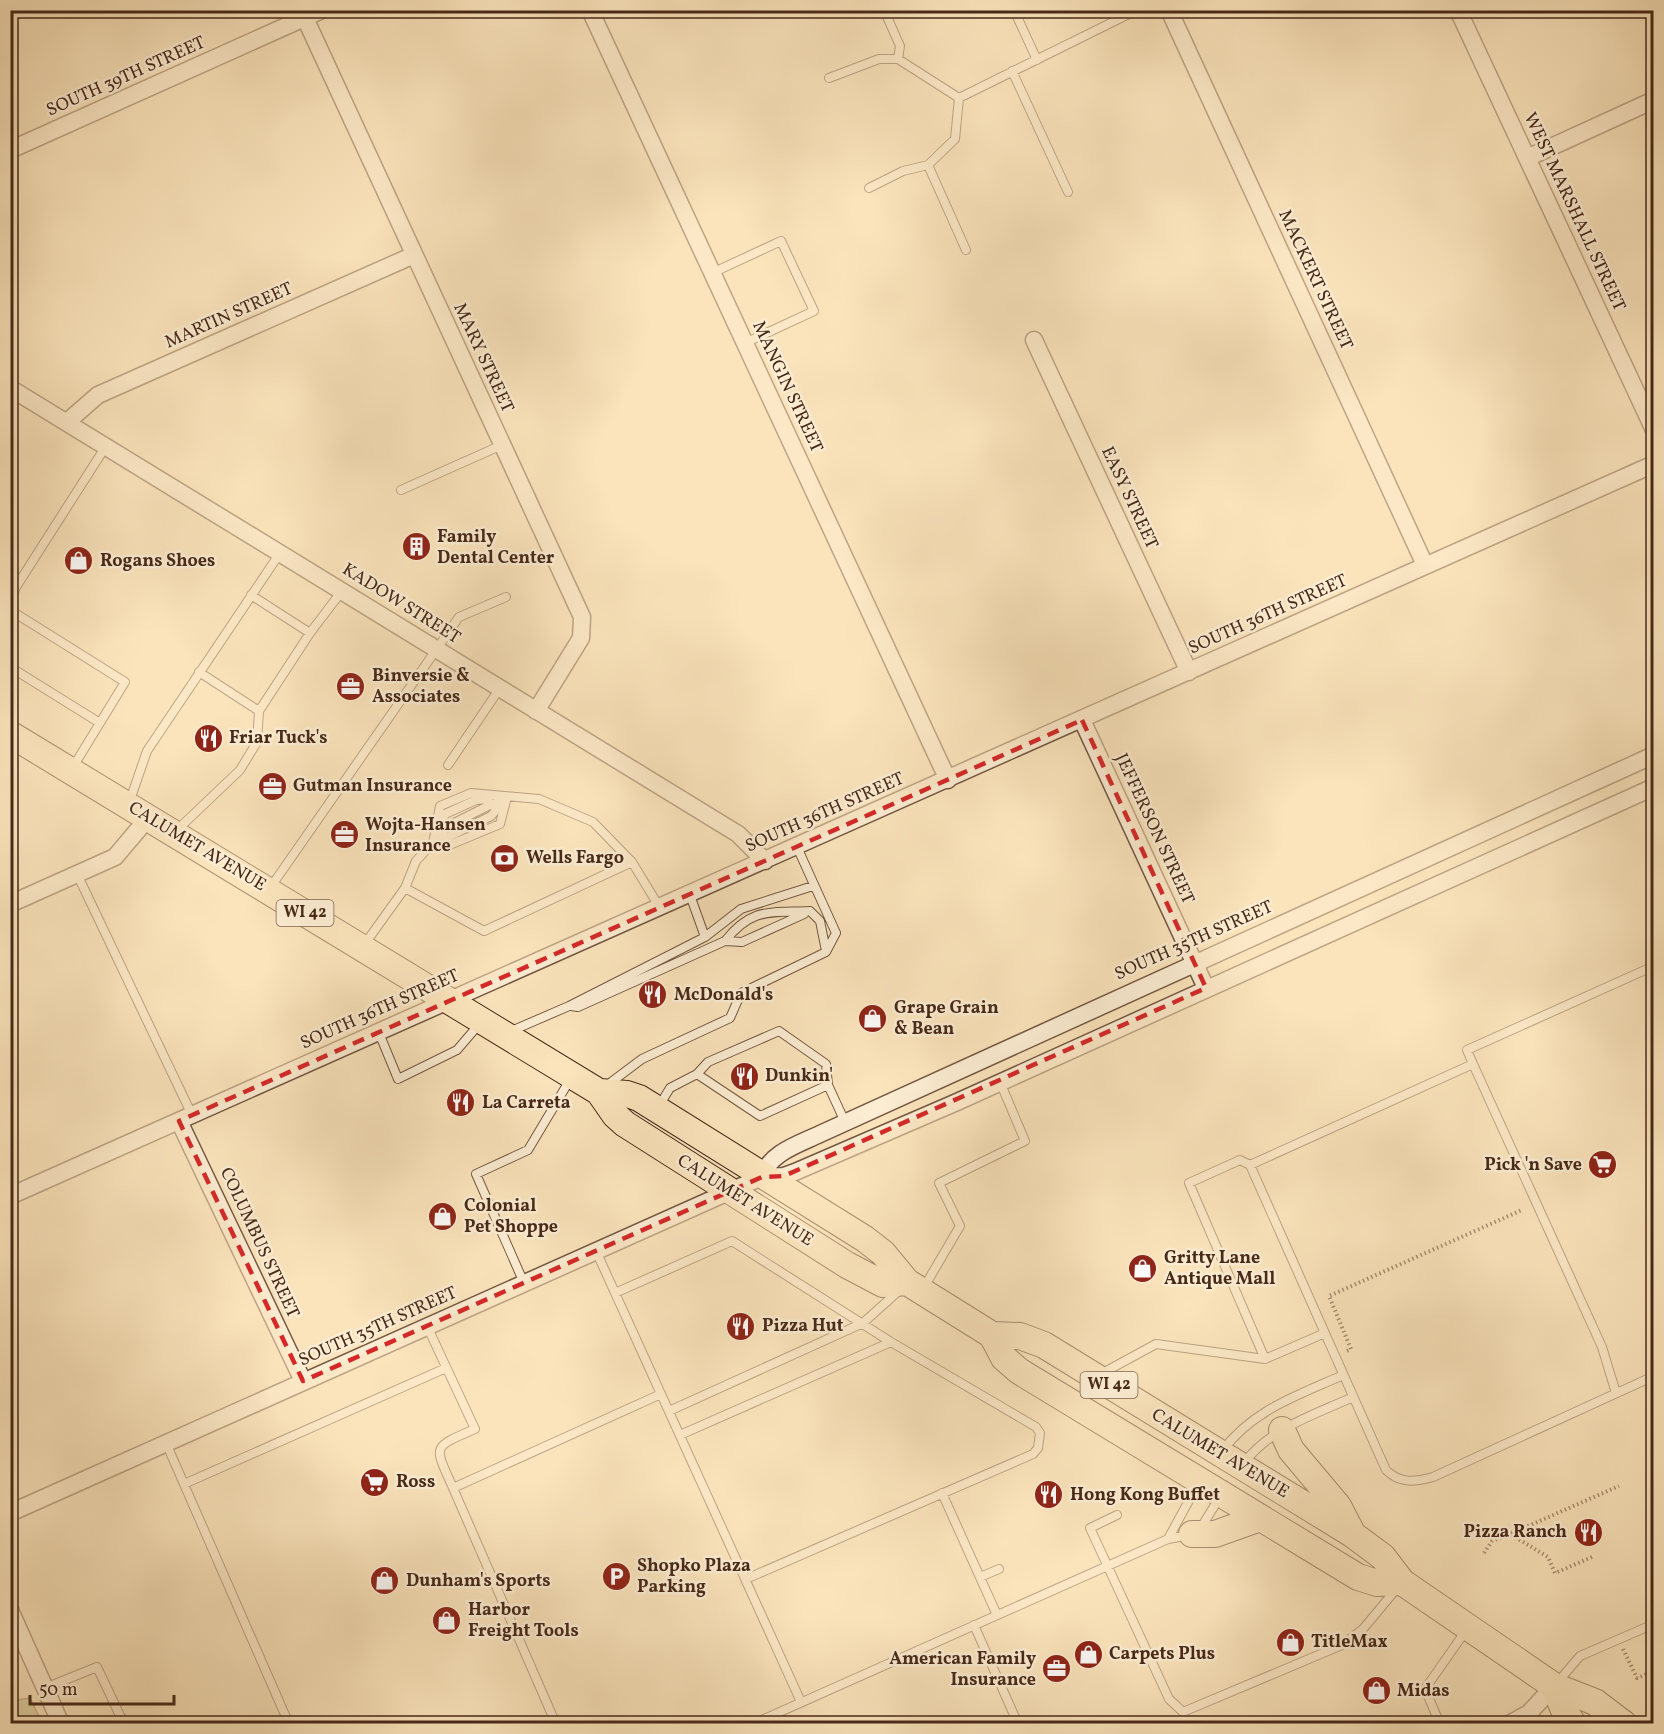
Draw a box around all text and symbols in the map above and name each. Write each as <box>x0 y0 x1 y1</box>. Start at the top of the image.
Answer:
street label: SOUTH 39TH STREET <box>43 31 210 123</box>
street label: WEST MARSHALL STREET <box>1517 108 1631 316</box>
street label: MACKERT STREET <box>1272 206 1359 355</box>
street label: MARTIN STREET <box>161 276 297 355</box>
street label: MARY STREET <box>447 299 520 417</box>
street label: MANGIN STREET <box>746 317 829 457</box>
street label: EASY STREET <box>1094 443 1164 554</box>
place label: Family Dental Center <box>437 525 555 571</box>
building icon: Family Dental Center <box>400 531 432 563</box>
shop icon: Rogans Shoes <box>63 545 95 577</box>
place label: Rogans Shoes <box>100 549 215 574</box>
street label: KADOW STREET <box>337 558 465 651</box>
street label: SOUTH 36TH STREET <box>1185 569 1352 661</box>
place label: Binversie & Associates <box>372 664 470 710</box>
office icon: Binversie & Associates <box>335 670 367 702</box>
restaurant icon: Friar Tuck's <box>192 722 224 754</box>
place label: Friar Tuck's <box>229 726 327 751</box>
street label: JEFFERSON STREET <box>1108 750 1200 909</box>
street label: SOUTH 36TH STREET <box>742 767 909 859</box>
office icon: Gutman Insurance <box>256 770 288 802</box>
place label: Gutman Insurance <box>293 774 452 799</box>
street label: CALUMET AVENUE <box>123 796 271 898</box>
place label: Wojta-Hansen Insurance <box>365 813 486 859</box>
office icon: Wojta-Hansen Insurance <box>328 819 360 851</box>
bank icon: Wells Fargo <box>489 842 521 874</box>
place label: Wells Fargo <box>526 846 624 871</box>
street label: SOUTH 35TH STREET <box>1111 895 1278 987</box>
road number: WI 42 <box>276 900 334 926</box>
street label: SOUTH 36TH STREET <box>297 964 464 1056</box>
restaurant icon: McDonald's <box>637 979 669 1011</box>
place label: McDonald's <box>674 983 773 1008</box>
place label: Grape Grain & Bean <box>894 996 999 1042</box>
shop icon: Grape Grain & Bean <box>857 1002 889 1034</box>
restaurant icon: Dunkin' <box>728 1060 760 1092</box>
place label: Dunkin' <box>765 1064 833 1089</box>
restaurant icon: La Carreta <box>445 1087 477 1119</box>
place label: La Carreta <box>482 1091 571 1116</box>
street label: CALUMET AVENUE <box>672 1149 818 1253</box>
supermarket icon: Pick 'n Save <box>1587 1149 1619 1181</box>
place label: Pick 'n Save <box>1484 1153 1582 1178</box>
street label: COLUMBUS STREET <box>213 1163 305 1323</box>
place label: Colonial Pet Shoppe <box>464 1194 558 1240</box>
shop icon: Colonial Pet Shoppe <box>427 1200 459 1232</box>
place label: Gritty Lane Antique Mall <box>1164 1246 1275 1292</box>
shop icon: Gritty Lane Antique Mall <box>1127 1252 1159 1284</box>
street label: SOUTH 35TH STREET <box>295 1281 462 1373</box>
restaurant icon: Pizza Hut <box>725 1310 757 1342</box>
place label: Pizza Hut <box>762 1314 844 1339</box>
road number: WI 42 <box>1080 1372 1138 1398</box>
street label: CALUMET AVENUE <box>1146 1403 1294 1505</box>
supermarket icon: Ross <box>359 1466 391 1498</box>
place label: Ross <box>396 1470 435 1495</box>
restaurant icon: Hong Kong Buffet <box>1033 1479 1065 1511</box>
place label: Hong Kong Buffet <box>1070 1483 1220 1508</box>
restaurant icon: Pizza Ranch <box>1572 1516 1604 1548</box>
place label: Pizza Ranch <box>1463 1520 1567 1545</box>
place label: Shopko Plaza Parking <box>637 1554 751 1600</box>
parking icon: Shopko Plaza Parking <box>600 1560 632 1592</box>
shop icon: Dunham's Sports <box>369 1565 401 1597</box>
place label: Dunham's Sports <box>406 1569 551 1594</box>
place label: Harbor Freight Tools <box>468 1598 579 1644</box>
shop icon: Harbor Freight Tools <box>431 1604 463 1636</box>
shop icon: TitleMax <box>1274 1626 1306 1658</box>
place label: TitleMax <box>1311 1630 1388 1655</box>
shop icon: Carpets Plus <box>1072 1638 1104 1670</box>
place label: Carpets Plus <box>1109 1642 1215 1667</box>
place label: American Family Insurance <box>889 1647 1036 1693</box>
office icon: American Family Insurance <box>1041 1653 1073 1685</box>
scale bar <box>30 1668 174 1706</box>
shop icon: Midas <box>1360 1675 1392 1707</box>
text: 50 m <box>39 1678 78 1703</box>
place label: Midas <box>1397 1679 1450 1704</box>

